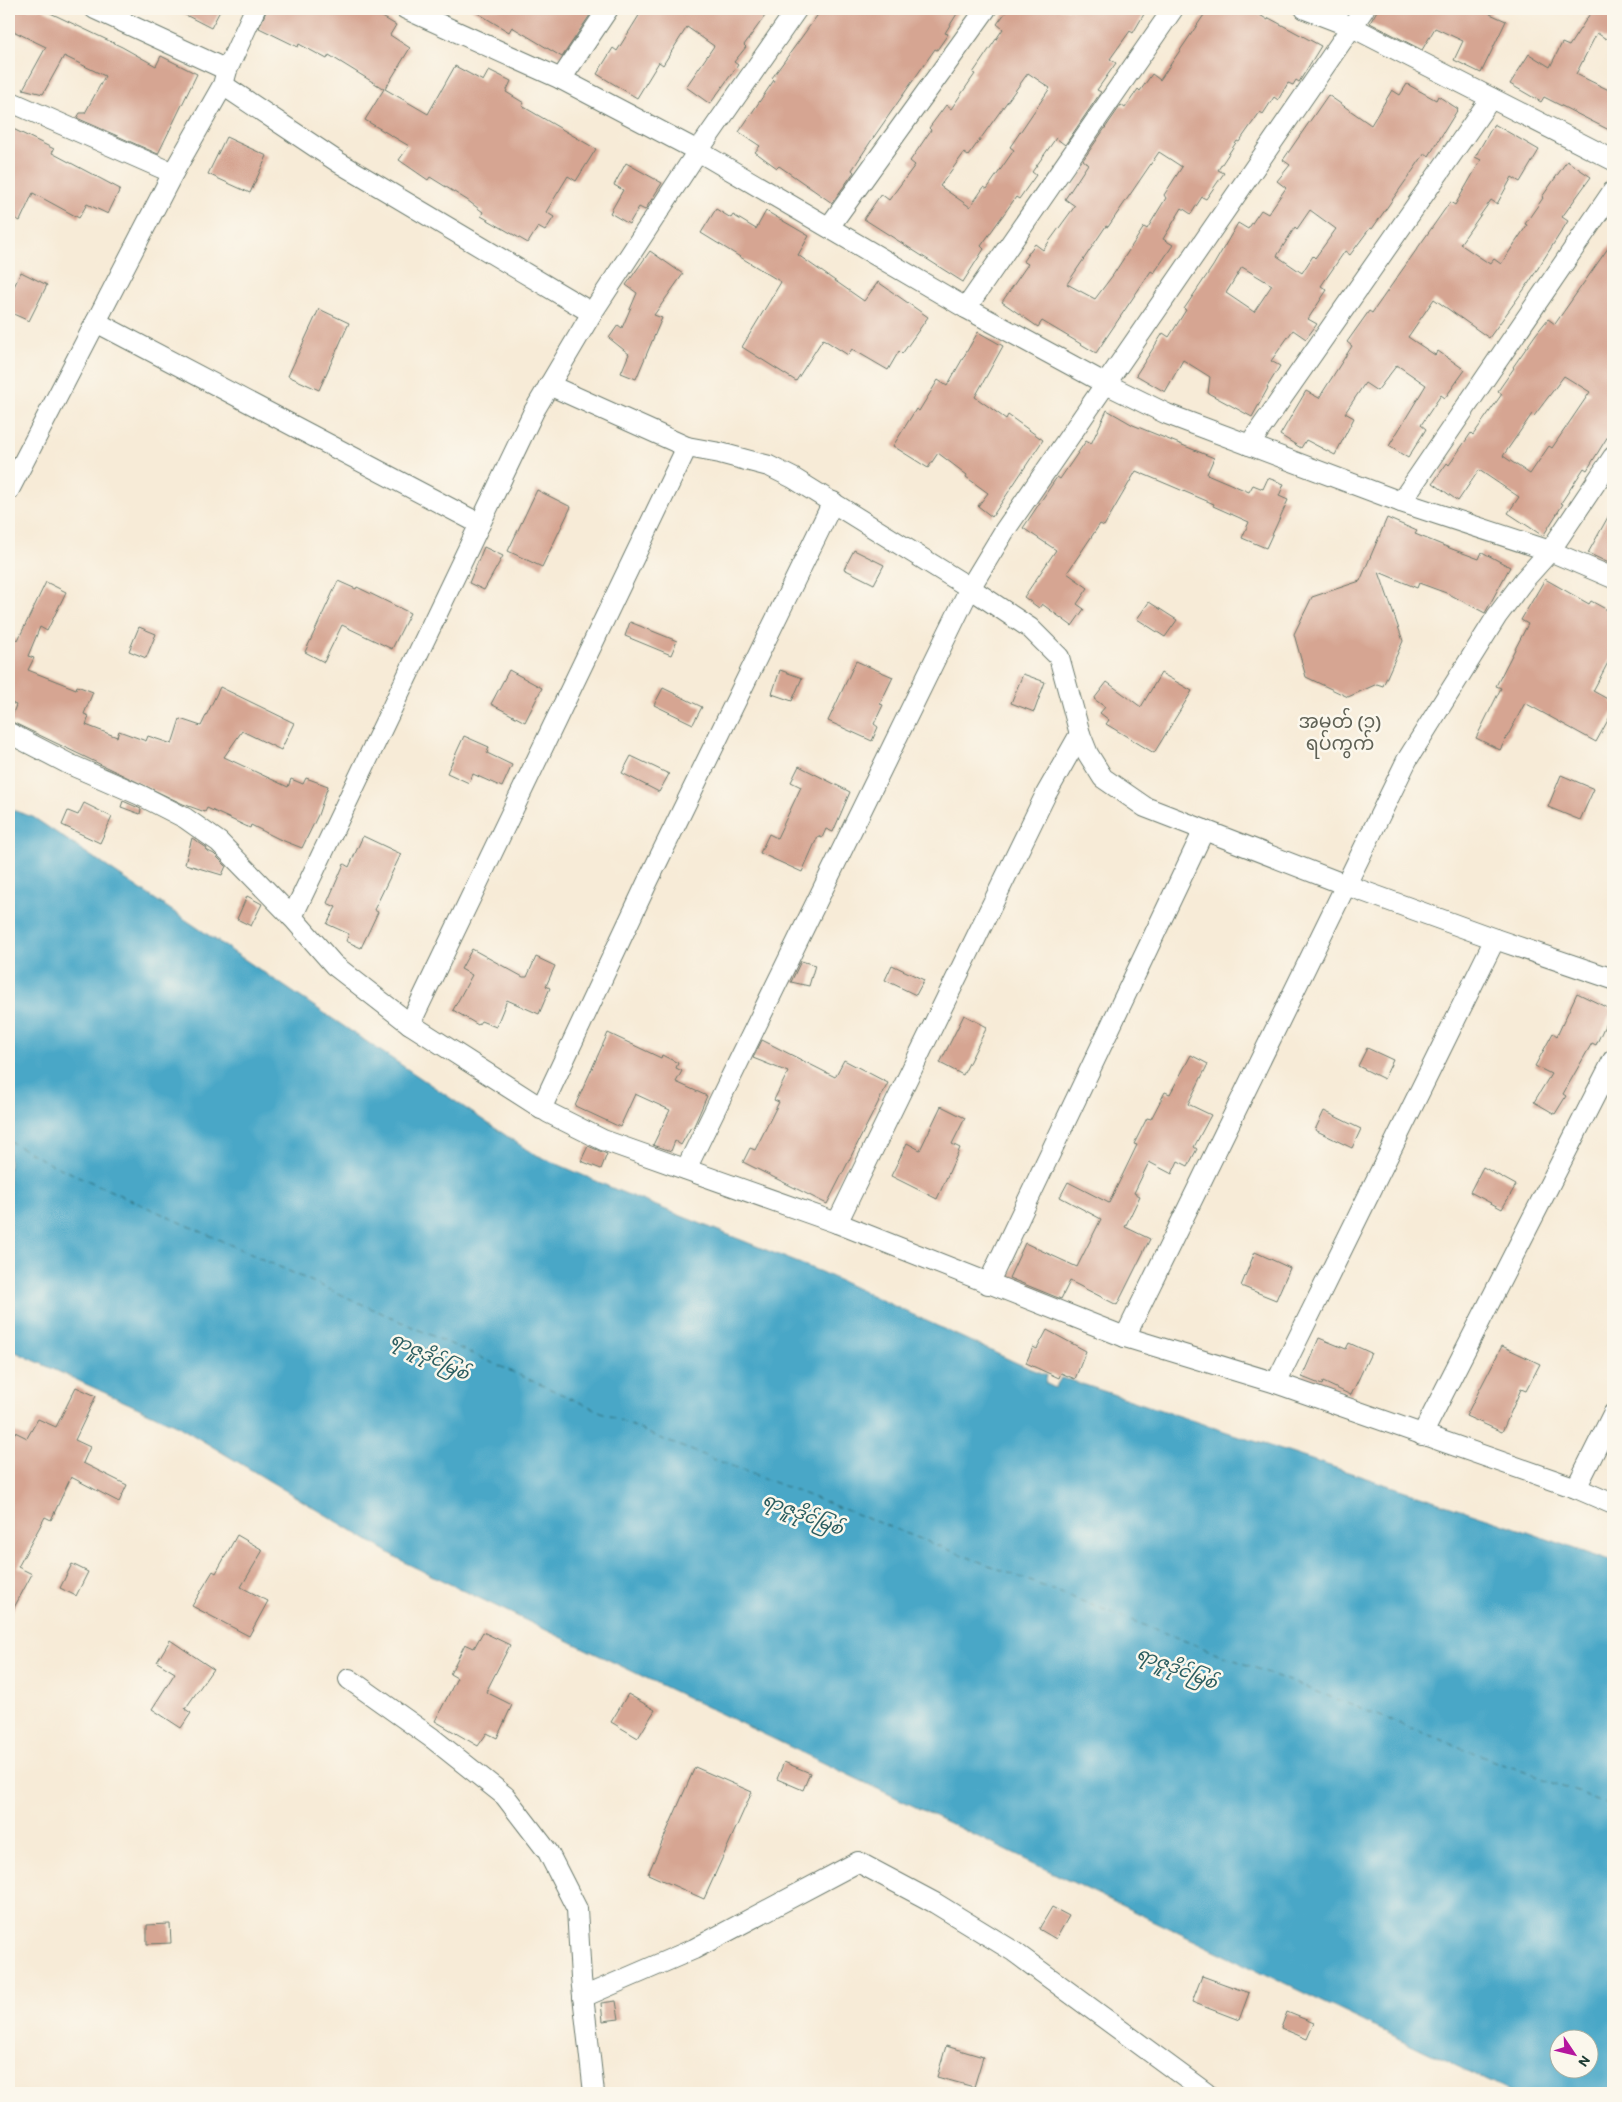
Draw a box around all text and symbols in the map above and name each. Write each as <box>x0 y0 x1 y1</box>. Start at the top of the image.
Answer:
district label: အမှတ် (၁) ရပ်ကွက် <box>1299 707 1382 759</box>
water label: ရာဇူဒိုင်မြစ် <box>386 1325 475 1389</box>
water label: ရာဇူဒိုင်မြစ် <box>758 1486 848 1544</box>
water label: ရာဇူဒိုင်မြစ် <box>1132 1640 1222 1698</box>
north arrow <box>1550 2030 1600 2080</box>
text: N <box>1575 2052 1594 2070</box>

